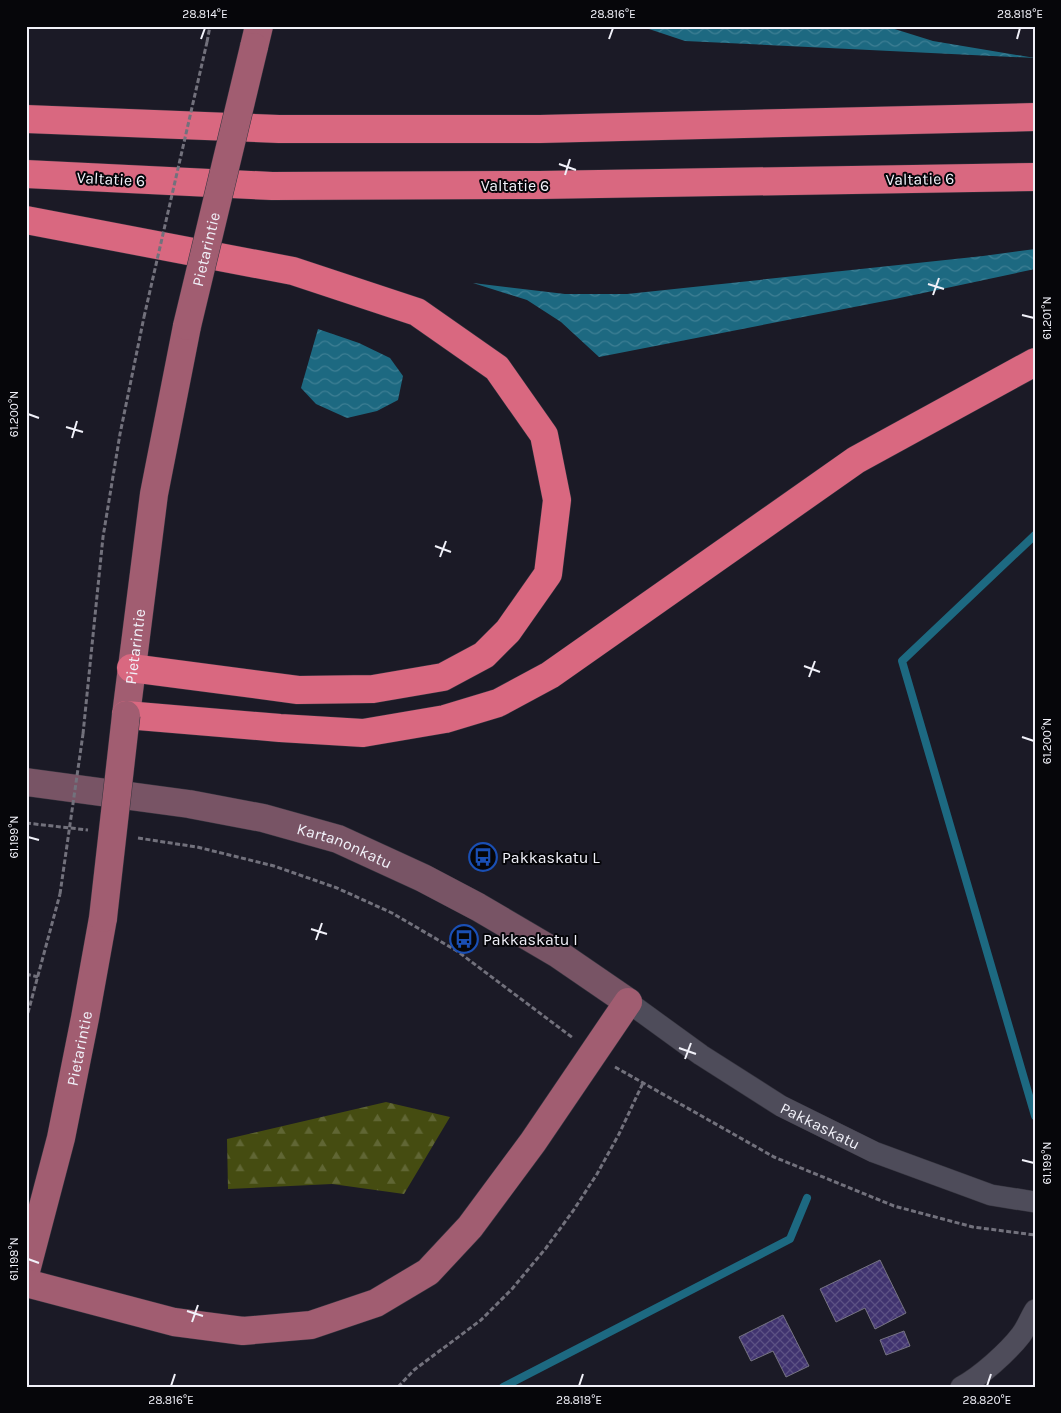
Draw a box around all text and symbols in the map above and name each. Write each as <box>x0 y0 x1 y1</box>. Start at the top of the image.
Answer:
text: 28.814°E <box>182 7 228 21</box>
text: 28.816°E <box>590 7 636 21</box>
text: 28.818°E <box>997 7 1043 21</box>
street label: Valtatie 6 <box>76 168 146 190</box>
street label: Valtatie 6 <box>886 169 954 189</box>
street label: Valtatie 6 <box>481 176 549 195</box>
street label: Pietarintie <box>187 210 224 288</box>
text: 61.201°N <box>1040 296 1054 340</box>
text: 61.200°N <box>7 391 21 437</box>
street label: Pietarintie <box>120 608 149 685</box>
text: 61.200°N <box>1040 718 1054 764</box>
text: 61.199°N <box>7 815 21 859</box>
street label: Kartanonkatu <box>295 819 395 872</box>
bus stop icon: Pakkaskatu L <box>468 842 498 872</box>
place label: Pakkaskatu L <box>502 848 600 867</box>
bus stop icon: Pakkaskatu I <box>449 924 479 954</box>
place label: Pakkaskatu I <box>483 930 578 949</box>
street label: Pietarintie <box>62 1009 96 1087</box>
street label: Pakkaskatu <box>777 1098 863 1153</box>
text: 61.199°N <box>1040 1141 1054 1185</box>
text: 61.198°N <box>7 1237 21 1281</box>
text: 28.816°E <box>148 1393 194 1407</box>
text: 28.818°E <box>556 1393 602 1407</box>
text: 28.820°E <box>963 1393 1011 1407</box>

